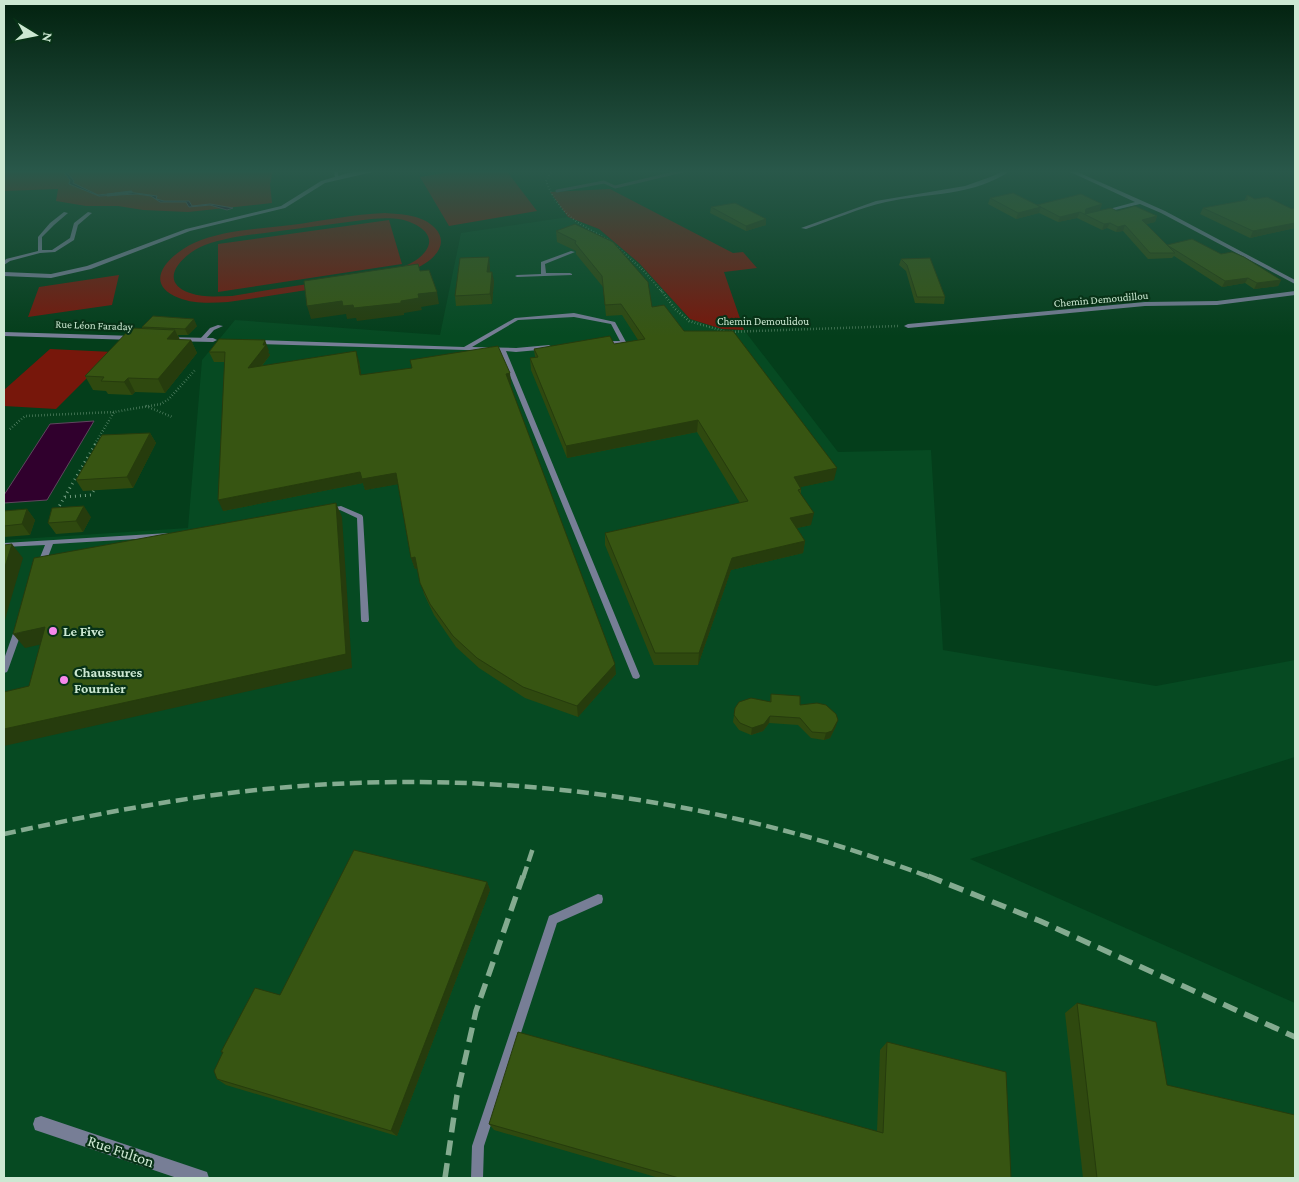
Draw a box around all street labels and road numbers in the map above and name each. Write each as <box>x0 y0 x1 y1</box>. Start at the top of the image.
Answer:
street label: Chemin Demoudillou <box>1053 289 1149 309</box>
street label: Chemin Demoulidou <box>717 315 809 327</box>
street label: Rue Léon Faraday <box>55 318 134 333</box>
street label: Rue Fulton <box>86 1132 157 1170</box>

